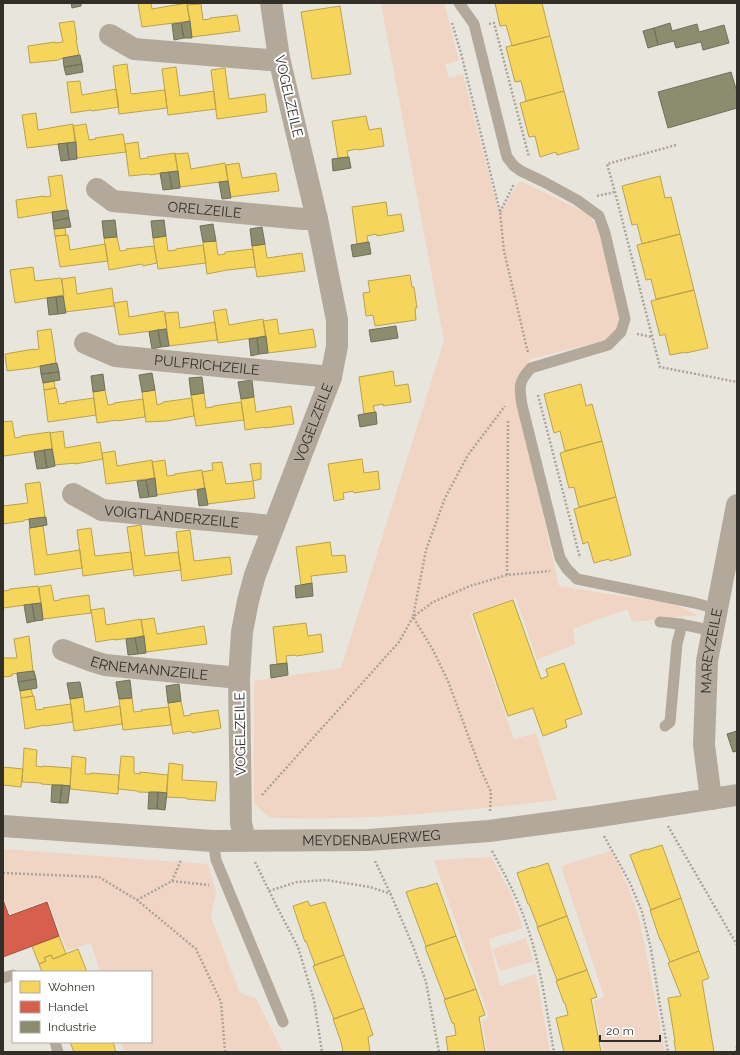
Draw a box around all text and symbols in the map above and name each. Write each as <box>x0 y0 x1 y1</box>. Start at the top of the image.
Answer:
street label: VOGELZEILE <box>272 53 306 139</box>
street label: ORELZEILE <box>167 198 242 221</box>
street label: PULFRICHZEILE <box>153 352 260 378</box>
street label: VOGELZEILE <box>291 381 336 465</box>
street label: VOIGTLÄNDERZEILE <box>104 502 240 531</box>
street label: MAREYZEILE <box>698 607 725 694</box>
street label: ERNEMANNZEILE <box>89 653 209 683</box>
street label: VOGELZEILE <box>231 692 249 776</box>
street label: MEYDENBAUERWEG <box>302 827 441 848</box>
legend <box>12 971 152 1043</box>
text: Wohnen <box>48 980 95 994</box>
text: Handel <box>48 1000 89 1014</box>
scale bar <box>600 1017 660 1043</box>
text: Industrie <box>48 1020 96 1034</box>
text: 20 m <box>606 1024 634 1038</box>

